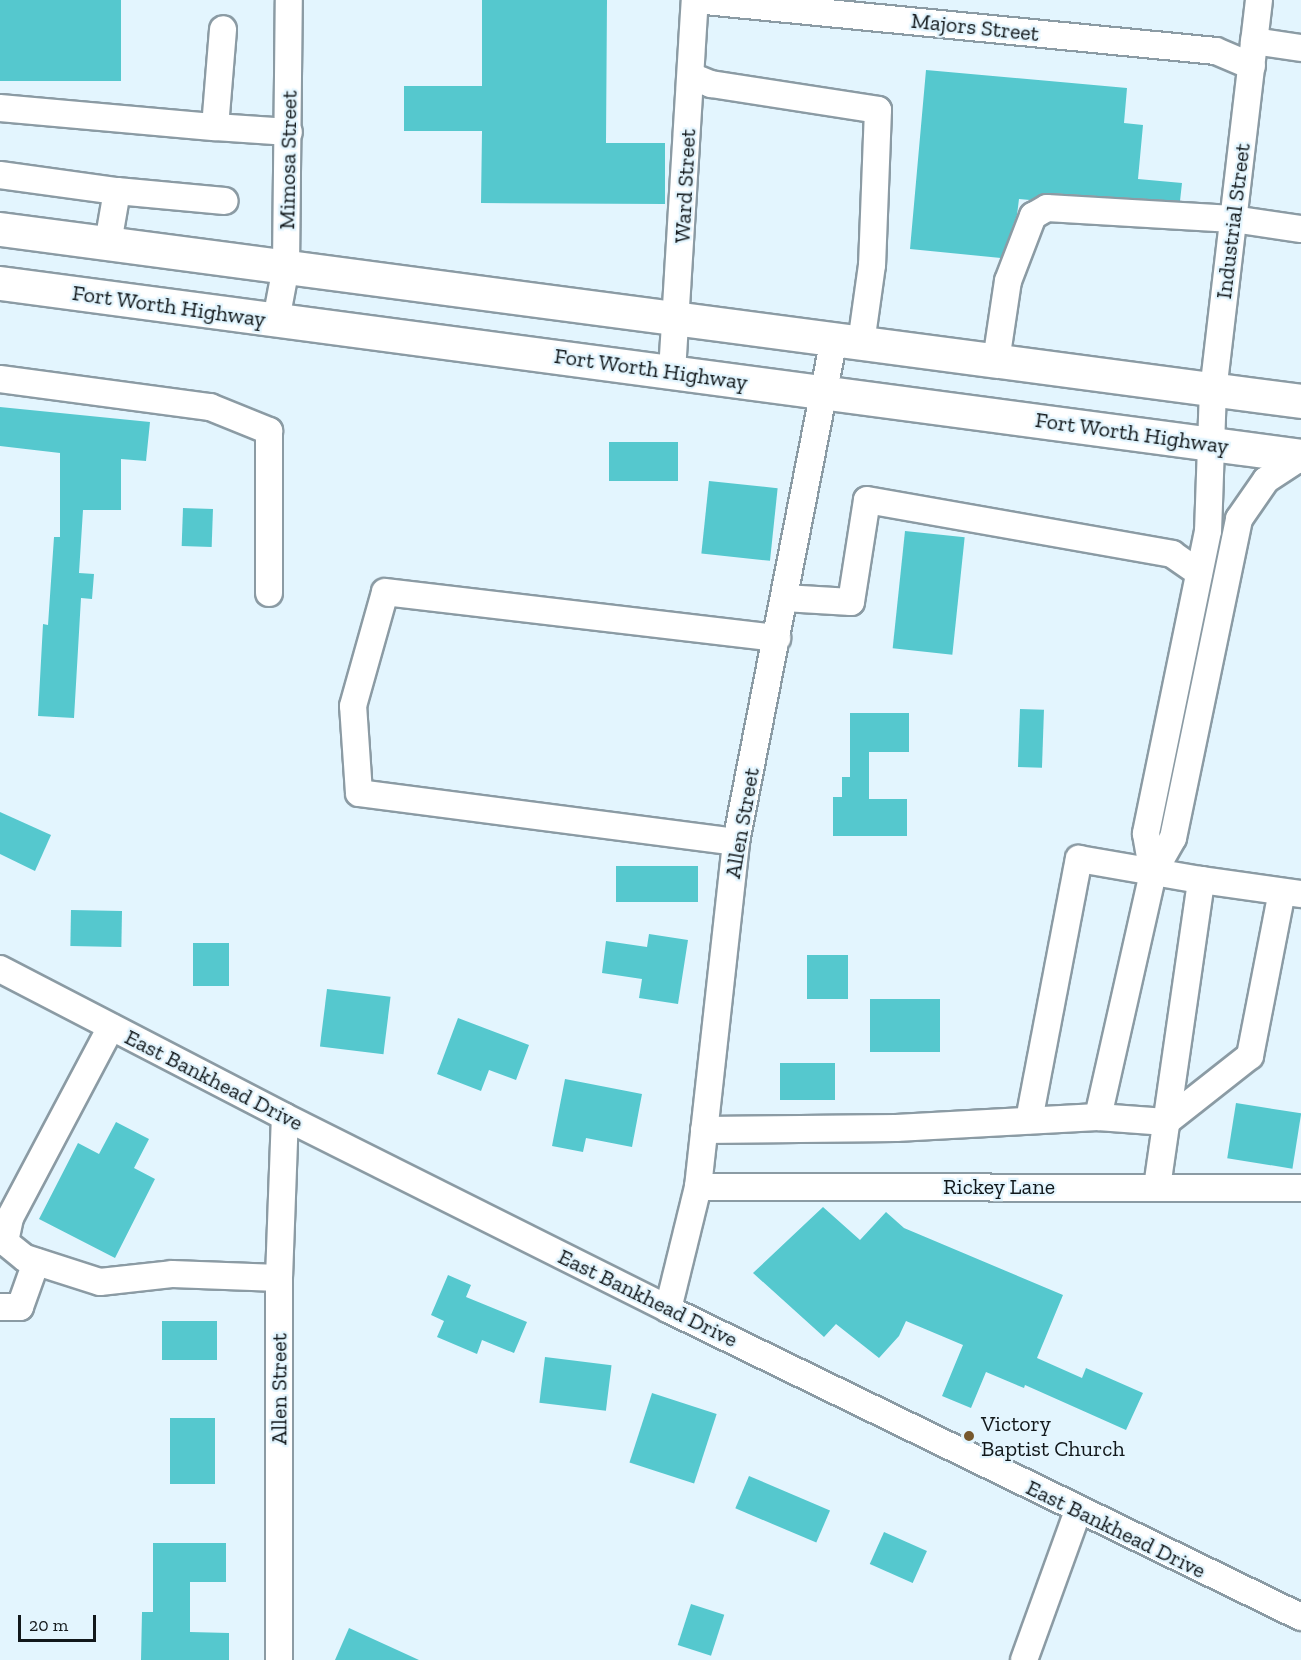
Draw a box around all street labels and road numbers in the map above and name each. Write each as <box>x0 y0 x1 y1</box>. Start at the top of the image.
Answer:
street label: Majors Street <box>910 7 1040 47</box>
street label: Mimosa Street <box>274 90 302 230</box>
street label: Ward Street <box>669 128 701 244</box>
street label: Industrial Street <box>1210 142 1256 300</box>
street label: Fort Worth Highway <box>70 279 268 333</box>
street label: Fort Worth Highway <box>552 342 750 396</box>
street label: Fort Worth Highway <box>1033 406 1231 460</box>
street label: Allen Street <box>719 766 765 880</box>
street label: East Bankhead Drive <box>120 1024 308 1136</box>
street label: Rickey Lane <box>943 1174 1055 1200</box>
street label: East Bankhead Drive <box>554 1243 742 1353</box>
street label: Allen Street <box>266 1333 292 1445</box>
street label: East Bankhead Drive <box>1022 1474 1210 1584</box>

